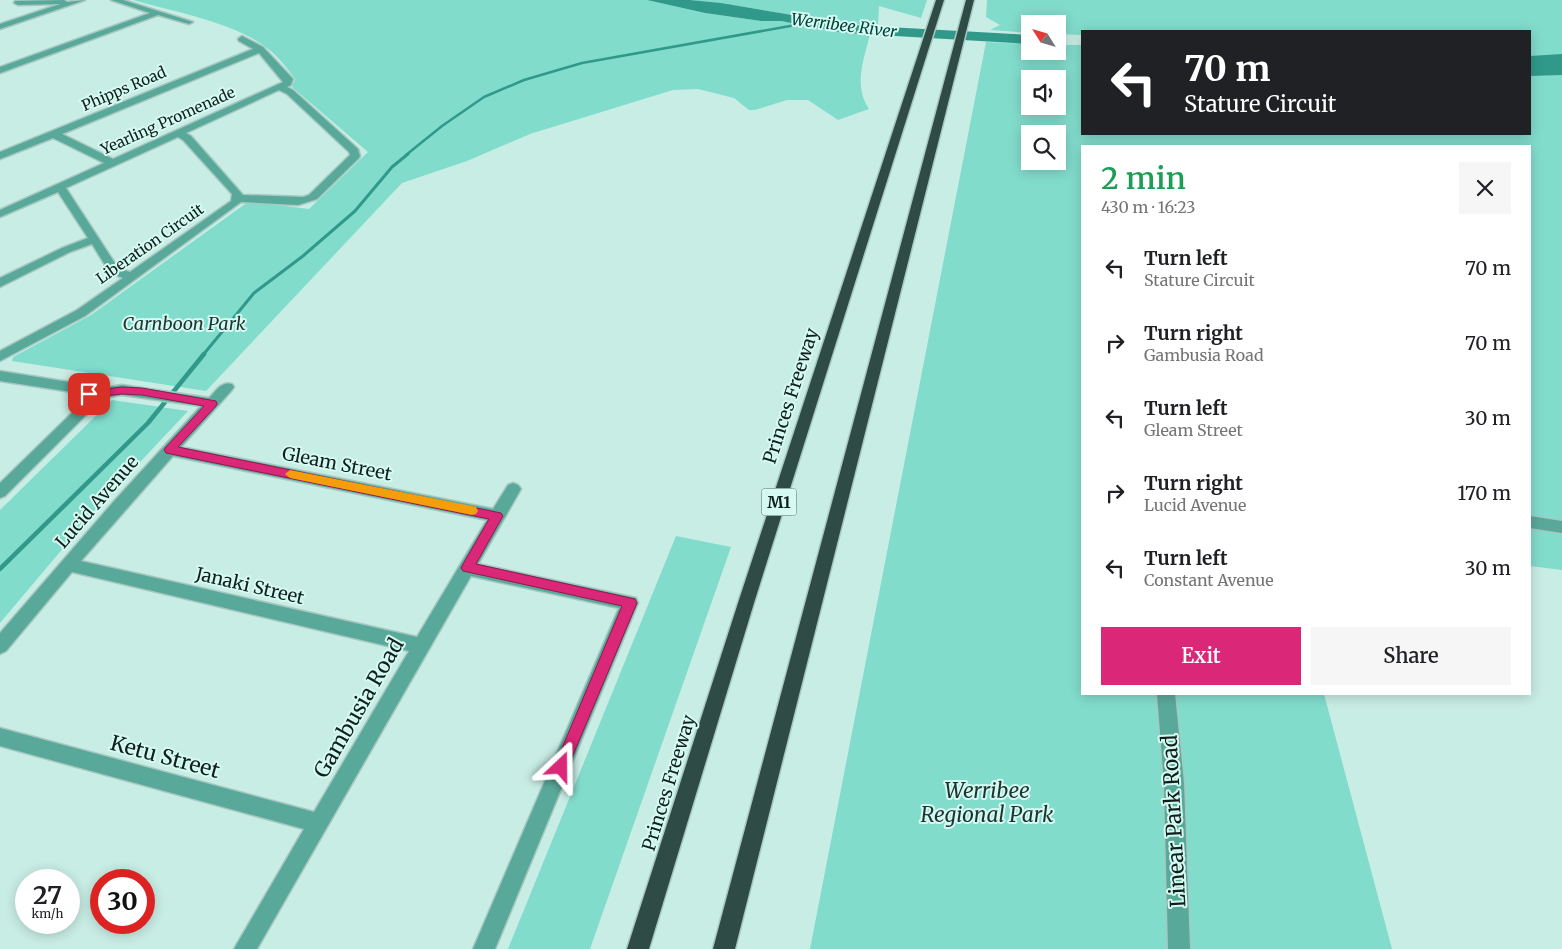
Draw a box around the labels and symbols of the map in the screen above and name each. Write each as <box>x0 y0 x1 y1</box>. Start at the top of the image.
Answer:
water label: Werribee River <box>790 9 898 41</box>
north arrow <box>1021 15 1066 60</box>
street label: Phipps Road <box>79 62 169 115</box>
street label: Yearling Promenade <box>97 82 238 159</box>
street label: Liberation Circuit <box>92 199 207 288</box>
park label: Carnboon Park <box>123 312 246 335</box>
street label: Princes Freeway <box>758 325 823 467</box>
pin <box>68 373 110 415</box>
street label: Gleam Street <box>280 442 394 485</box>
street label: Lucid Avenue <box>50 451 143 553</box>
road number: M1 <box>762 488 796 516</box>
street label: Janaki Street <box>193 562 307 609</box>
street label: Gambusia Road <box>308 633 410 782</box>
street label: Princes Freeway <box>637 711 700 854</box>
street label: Ketu Street <box>107 729 223 784</box>
street label: Linear Park Road <box>1155 734 1192 908</box>
position arrow <box>534 740 586 792</box>
park label: Werribee Regional Park <box>921 777 1054 828</box>
speed limit sign: 30 <box>90 869 155 934</box>

